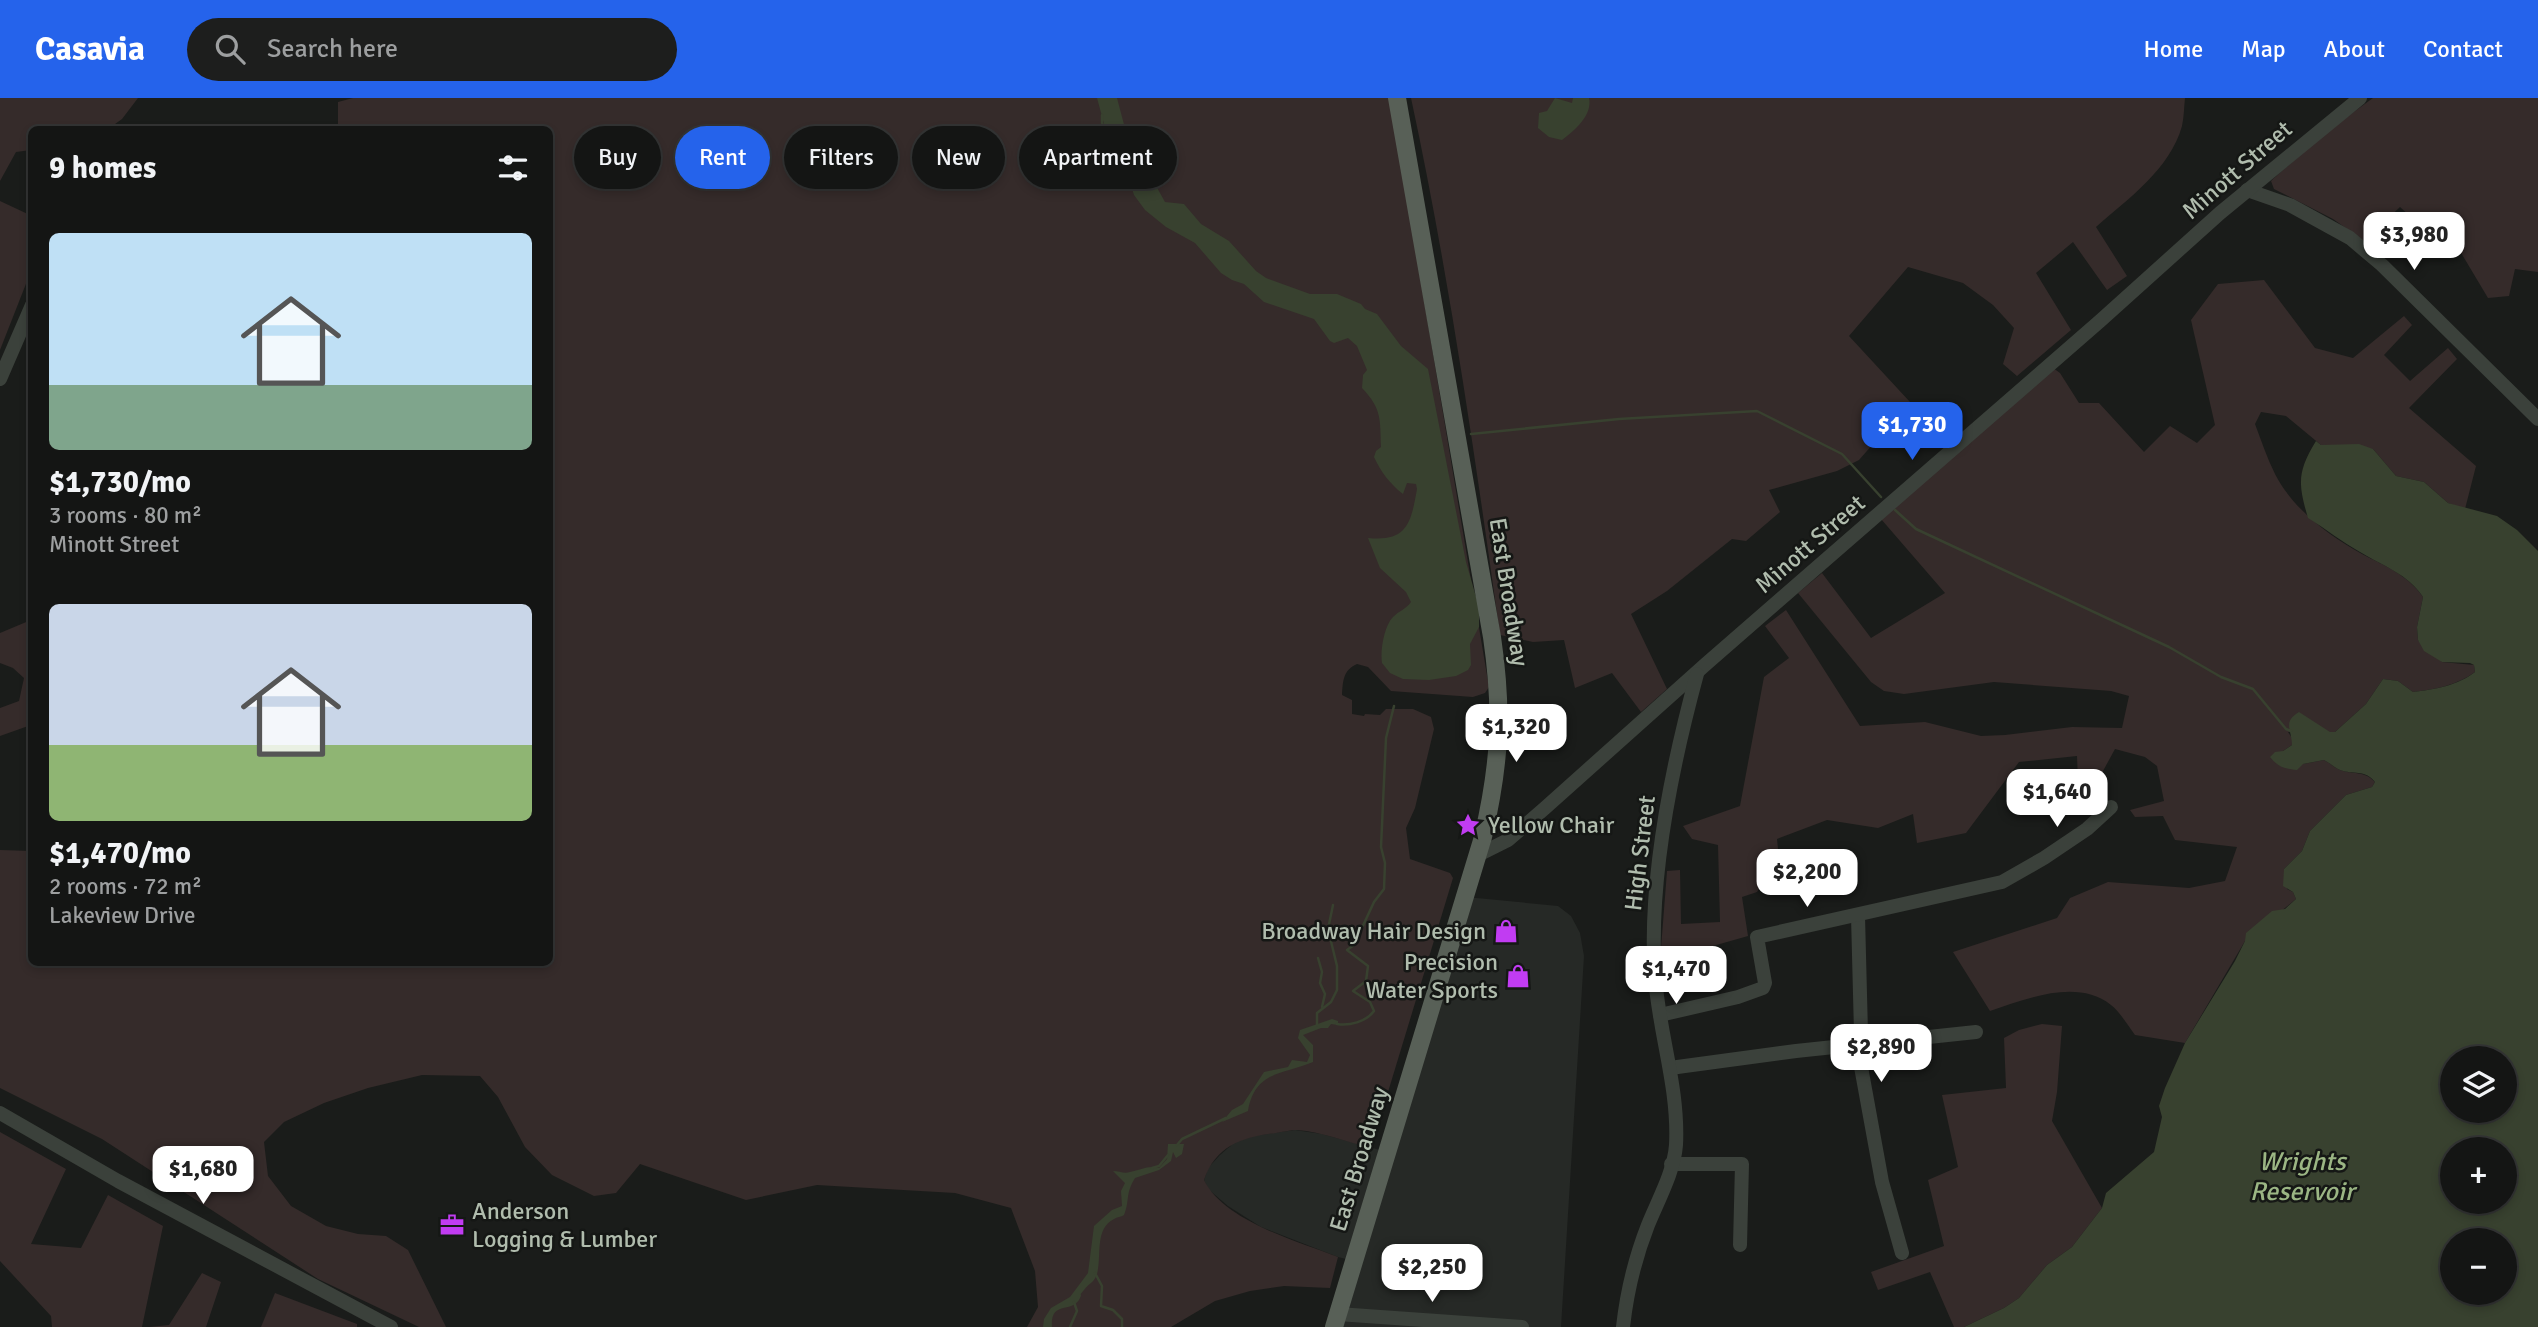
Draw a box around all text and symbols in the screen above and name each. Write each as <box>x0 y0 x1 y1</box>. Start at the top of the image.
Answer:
search box <box>187 18 677 81</box>
text: Casavia <box>35 29 145 70</box>
icon: search <box>211 30 249 68</box>
text: Search here <box>267 33 398 65</box>
text: Home <box>2143 34 2203 64</box>
text: Map <box>2241 34 2286 64</box>
text: About <box>2324 34 2385 64</box>
text: Contact <box>2423 34 2503 64</box>
street label: Minott Street <box>2176 114 2298 226</box>
chip: Buy <box>574 126 661 189</box>
chip: Rent <box>675 126 770 189</box>
chip: Filters <box>784 126 898 189</box>
chip: New <box>912 126 1005 189</box>
chip: Apartment <box>1019 126 1177 189</box>
icon: filters <box>494 149 532 187</box>
text: 9 homes <box>49 150 156 187</box>
pin: $3,980 <box>2357 212 2471 272</box>
text: $3,980 <box>2380 220 2448 249</box>
icon: home <box>228 278 354 404</box>
pin: $1,730 <box>1855 402 1969 462</box>
text: $1,730 <box>1878 410 1946 439</box>
text: $1,730/mo <box>49 464 191 501</box>
street label: Minott Street <box>1749 488 1871 600</box>
text: 3 rooms · 80 m² <box>49 501 202 530</box>
street label: East Broadway <box>1482 516 1536 668</box>
text: Minott Street <box>49 530 179 559</box>
icon: home <box>228 649 354 775</box>
pin: $1,320 <box>1459 704 1573 764</box>
text: $1,320 <box>1482 712 1550 741</box>
pin: $1,640 <box>2000 770 2114 829</box>
text: $1,640 <box>2023 777 2091 806</box>
street label: High Street <box>1618 793 1662 913</box>
place label: Yellow Chair <box>1488 810 1614 840</box>
place icon: Yellow Chair <box>1454 811 1482 839</box>
text: $1,470/mo <box>49 835 191 872</box>
pin: $2,200 <box>1750 850 1864 909</box>
text: $2,200 <box>1773 857 1841 886</box>
text: 2 rooms · 72 m² <box>49 872 202 901</box>
text: Lakeview Drive <box>49 901 196 930</box>
place label: Broadway Hair Design <box>1261 916 1486 946</box>
shop icon: Broadway Hair Design <box>1492 917 1520 945</box>
pin: $1,470 <box>1619 946 1733 1006</box>
place label: Precision Water Sports <box>1365 947 1498 1005</box>
text: $1,470 <box>1642 954 1710 983</box>
shop icon: Precision Water Sports <box>1504 962 1532 990</box>
pin: $2,890 <box>1824 1024 1938 1084</box>
text: $2,890 <box>1847 1032 1915 1061</box>
map controls <box>2440 1046 2517 1305</box>
button: layers <box>2440 1046 2517 1123</box>
street label: East Broadway <box>1323 1083 1395 1235</box>
button: + <box>2440 1137 2517 1214</box>
pin: $1,680 <box>146 1146 260 1206</box>
water label: Wrights Reservoir <box>2250 1146 2358 1208</box>
text: $1,680 <box>169 1154 237 1183</box>
place label: Anderson Logging & Lumber <box>472 1196 657 1254</box>
office icon: Anderson Logging & Lumber <box>438 1211 466 1239</box>
button: − <box>2440 1228 2517 1305</box>
pin: $2,250 <box>1375 1244 1489 1304</box>
text: $2,250 <box>1398 1252 1466 1281</box>

